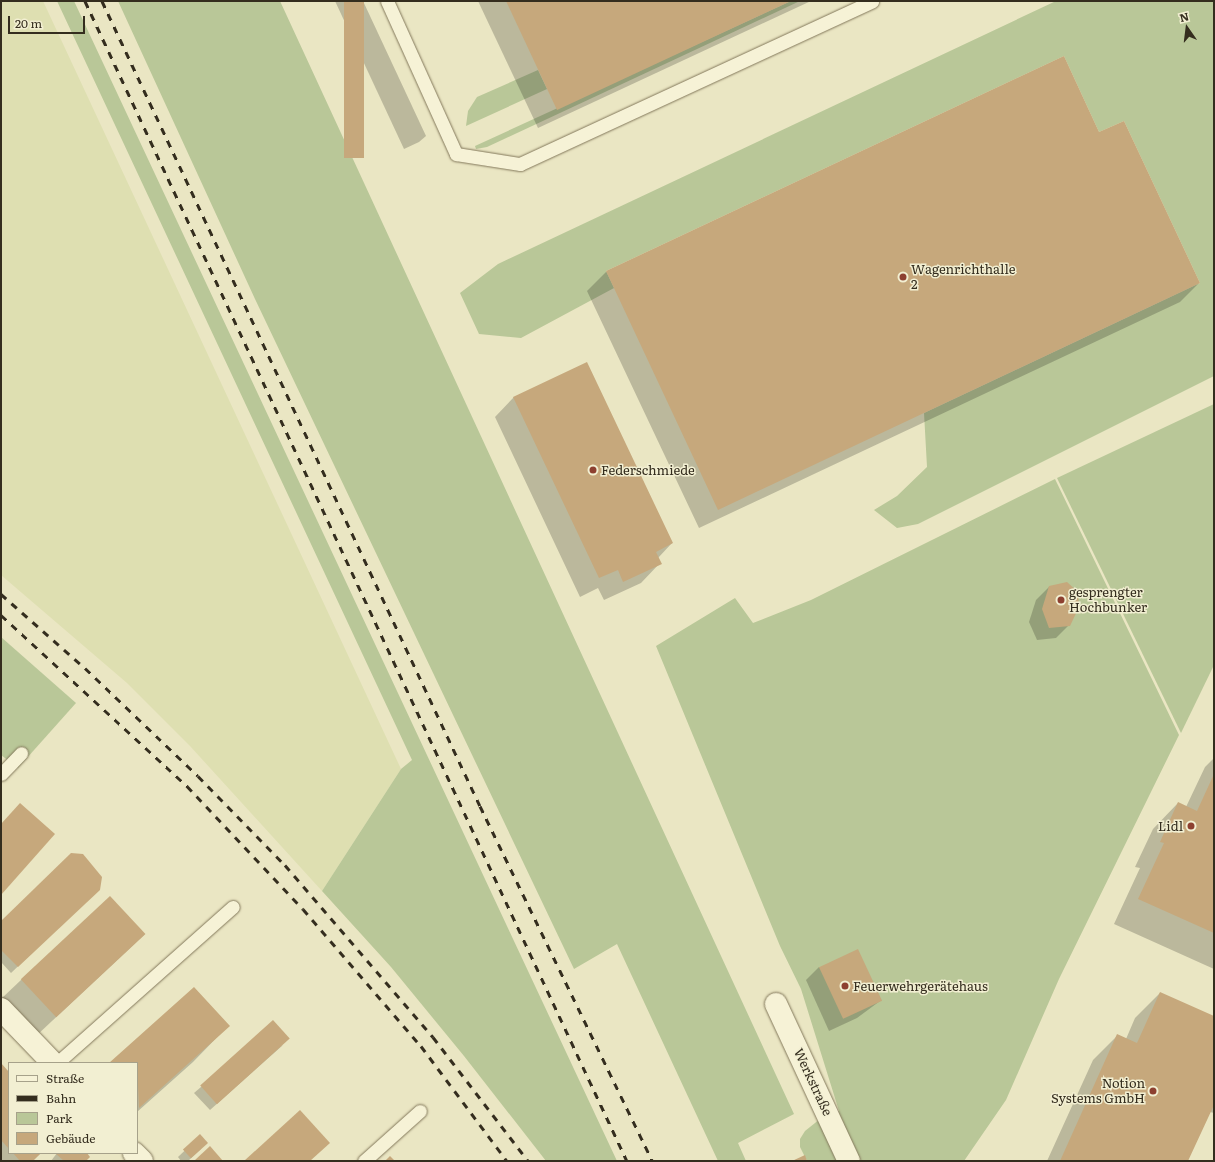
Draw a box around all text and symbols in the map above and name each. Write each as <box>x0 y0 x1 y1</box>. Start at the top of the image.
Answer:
text: N <box>1178 7 1191 25</box>
scale bar <box>10 8 87 34</box>
north arrow <box>1167 8 1207 48</box>
text: 20 m <box>15 14 42 32</box>
place label: Wagenrichthalle 2 <box>911 262 1015 293</box>
marker: Wagenrichthalle 2 <box>898 272 908 282</box>
place label: Federschmiede <box>601 462 695 478</box>
marker: Federschmiede <box>588 465 598 475</box>
place label: gesprengter Hochbunker <box>1069 585 1147 616</box>
marker: gesprengter Hochbunker <box>1056 595 1066 605</box>
place label: Lidl <box>1158 818 1183 834</box>
marker: Lidl <box>1186 821 1196 831</box>
place label: Feuerwehrgerätehaus <box>853 978 988 994</box>
marker: Feuerwehrgerätehaus <box>840 981 850 991</box>
street label: Werkstraße <box>791 1046 835 1118</box>
legend <box>8 1062 138 1154</box>
text: Straße <box>46 1069 84 1087</box>
place label: Notion Systems GmbH <box>1051 1076 1145 1107</box>
marker: Notion Systems GmbH <box>1148 1086 1158 1096</box>
text: Bahn <box>46 1089 76 1107</box>
text: Park <box>46 1109 72 1127</box>
text: Gebäude <box>46 1129 95 1147</box>

